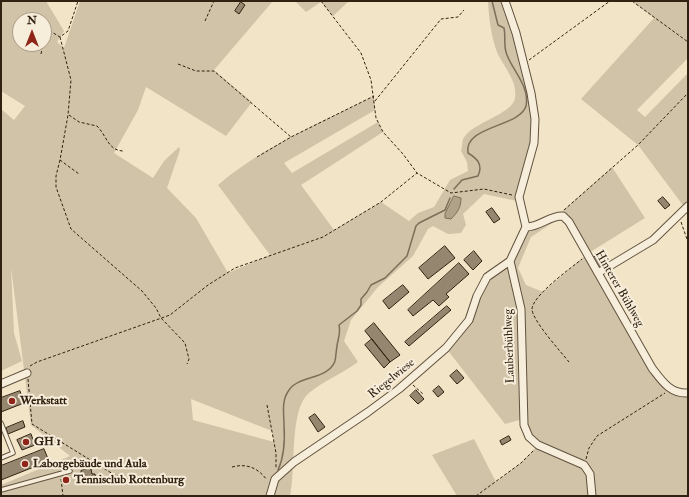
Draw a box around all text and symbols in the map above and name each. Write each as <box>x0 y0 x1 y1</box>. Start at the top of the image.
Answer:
north arrow <box>12 12 52 52</box>
text: N <box>27 14 37 27</box>
street label: Hinterer Bühlweg <box>591 248 647 330</box>
street label: Lauberbühlweg <box>501 308 519 384</box>
street label: Riegelwiese <box>366 356 418 402</box>
place label: Werkstatt <box>20 394 67 408</box>
marker: Werkstatt <box>7 396 17 406</box>
place label: GH 1 <box>34 435 61 449</box>
marker: GH 1 <box>21 437 31 447</box>
place label: Laborgebäude und Aula <box>33 457 147 471</box>
marker: Laborgebäude und Aula <box>20 459 30 469</box>
place label: Tennisclub Rottenburg <box>74 473 184 487</box>
marker: Tennisclub Rottenburg <box>61 475 71 485</box>

